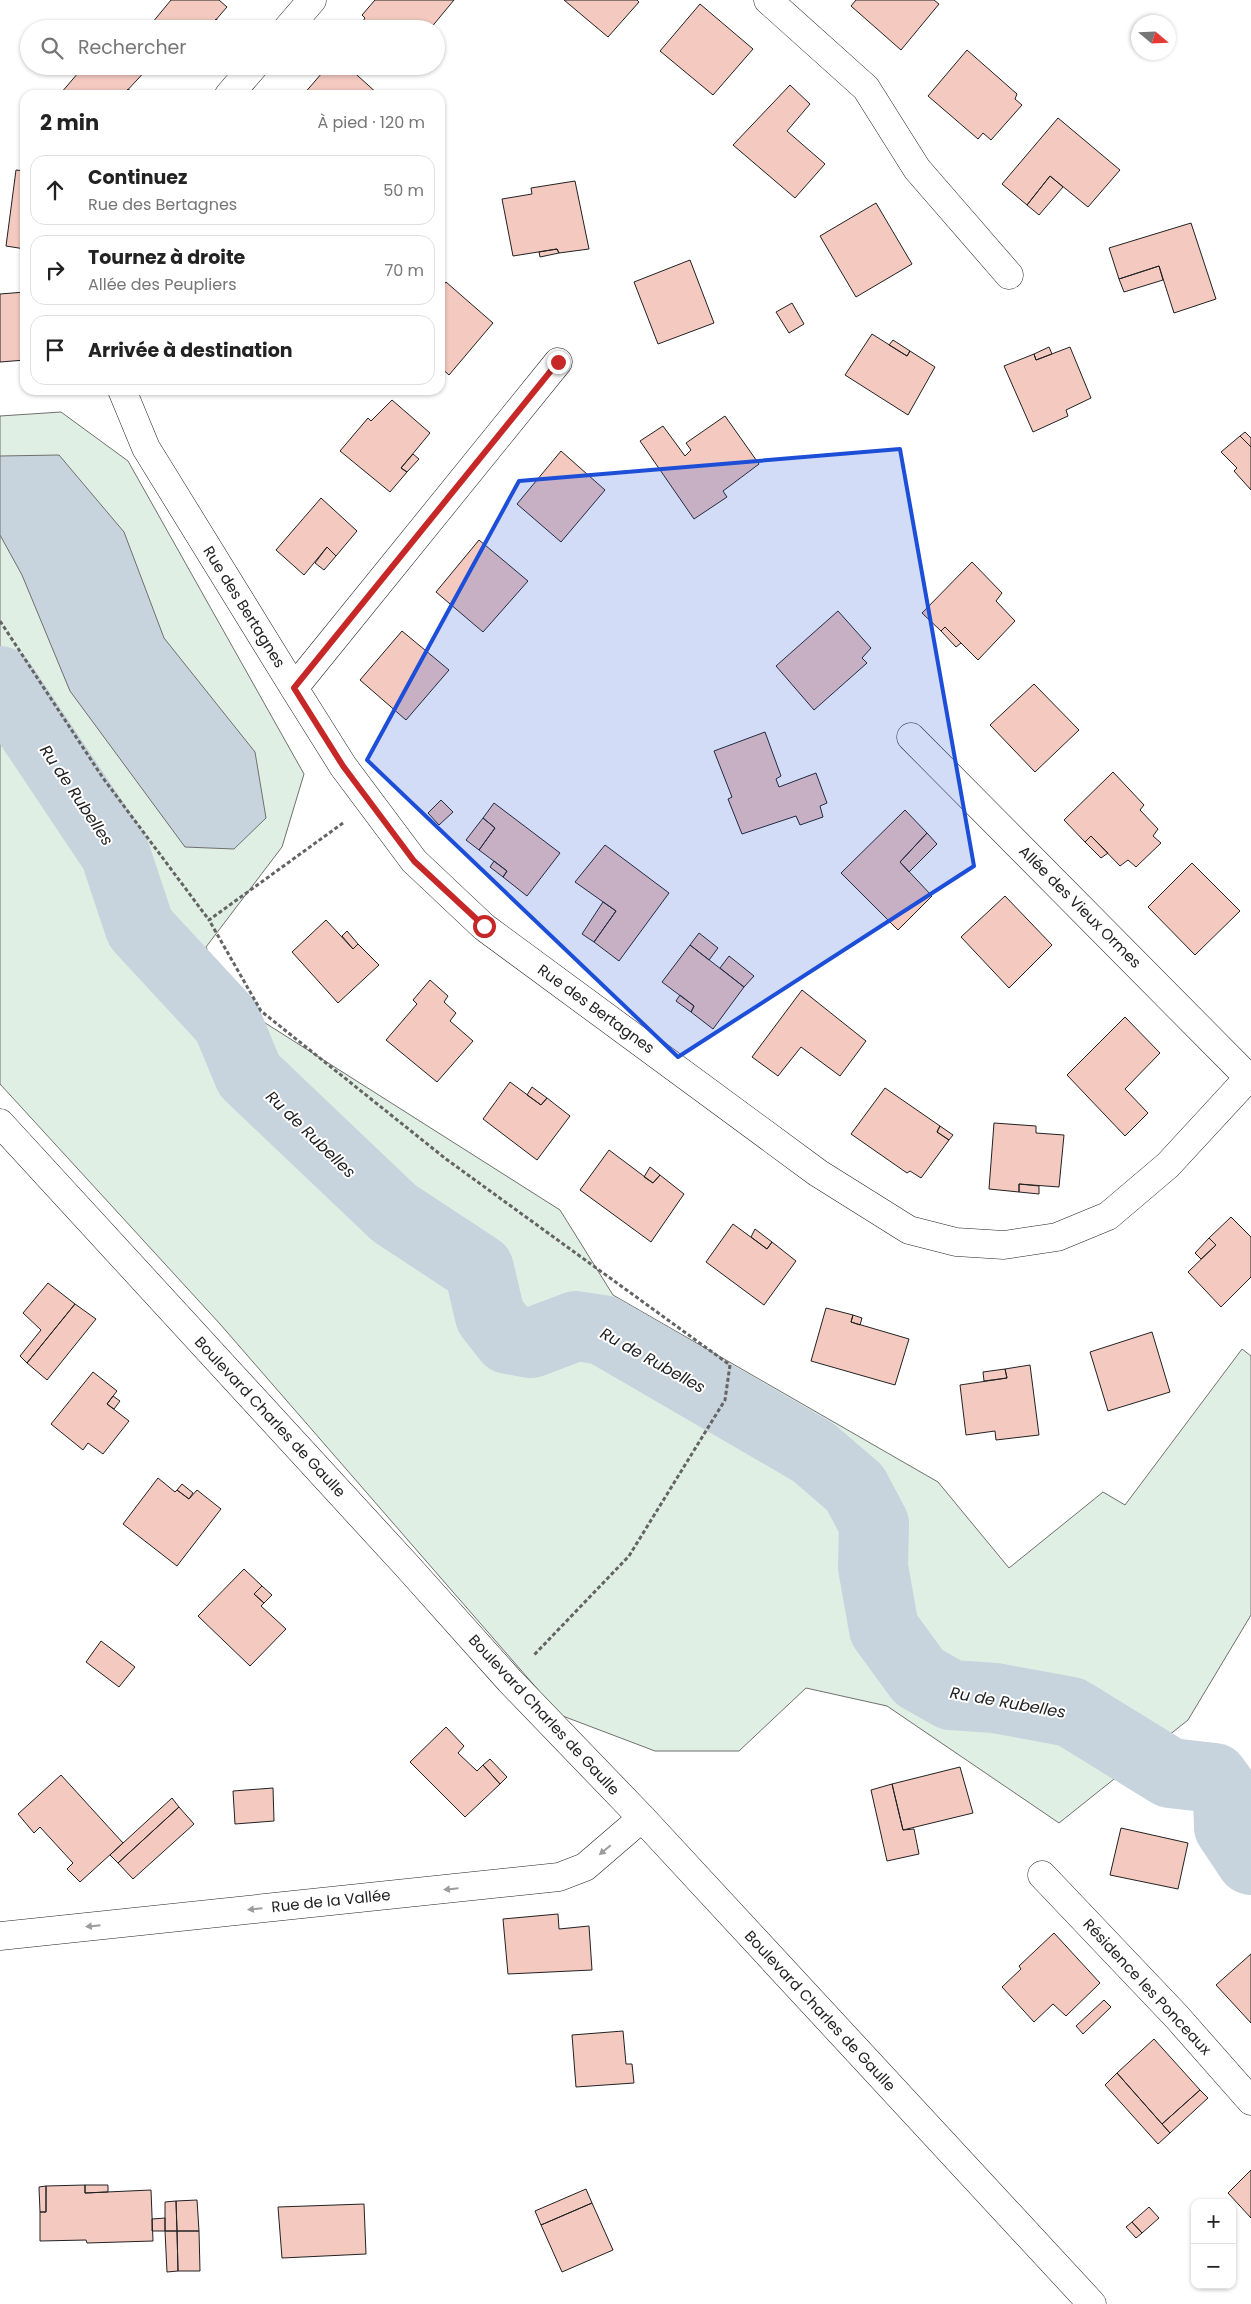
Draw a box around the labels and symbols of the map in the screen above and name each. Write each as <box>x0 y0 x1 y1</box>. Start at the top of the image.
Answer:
north arrow <box>1131 15 1176 60</box>
route end <box>547 351 570 374</box>
street label: Rue des Bertagnes <box>198 542 290 672</box>
water label: Ru de Rubelles <box>34 740 119 850</box>
street label: Allée des Vieux Ormes <box>1014 841 1146 973</box>
route start <box>473 915 496 938</box>
street label: Rue des Bertagnes <box>534 959 659 1058</box>
water label: Ru de Rubelles <box>261 1085 361 1183</box>
water label: Ru de Rubelles <box>596 1322 710 1399</box>
street label: Boulevard Charles de Gaulle <box>190 1332 351 1502</box>
street label: Boulevard Charles de Gaulle <box>464 1630 625 1800</box>
water label: Ru de Rubelles <box>948 1681 1068 1724</box>
one-way arrow <box>599 1845 612 1856</box>
street label: Rue de la Vallée <box>270 1884 392 1917</box>
one-way arrow <box>443 1885 459 1893</box>
one-way arrow <box>247 1905 263 1913</box>
street label: Résidence les Ponceaux <box>1078 1914 1216 2059</box>
one-way arrow <box>85 1922 101 1930</box>
street label: Boulevard Charles de Gaulle <box>740 1926 901 2096</box>

